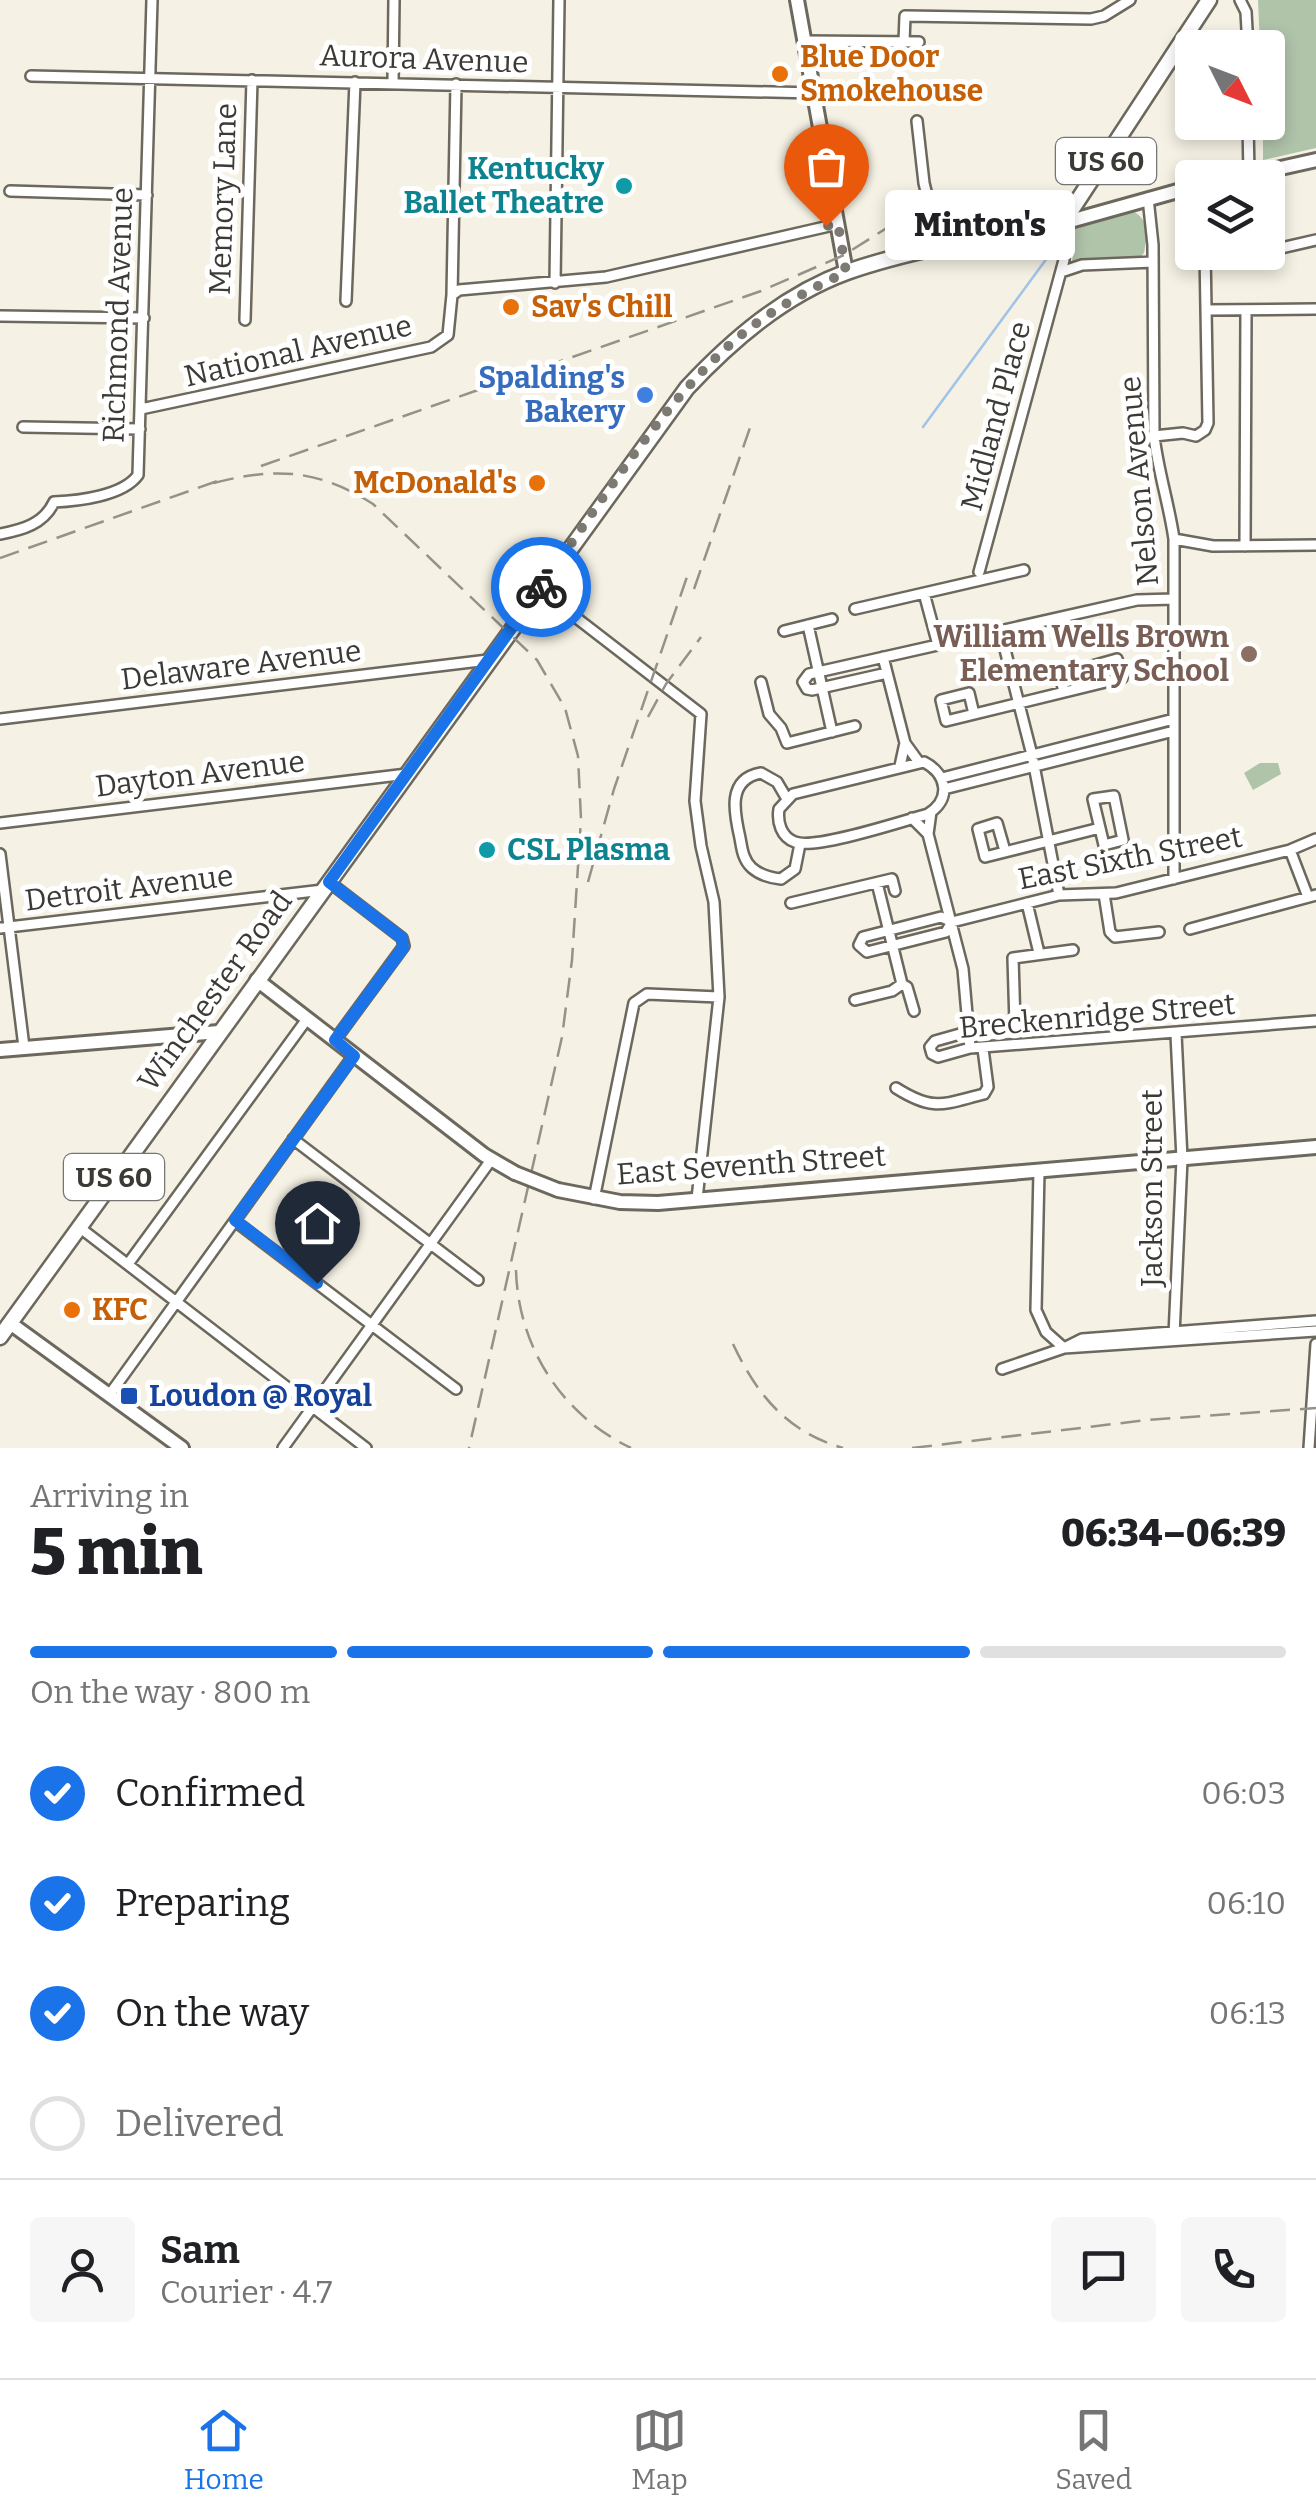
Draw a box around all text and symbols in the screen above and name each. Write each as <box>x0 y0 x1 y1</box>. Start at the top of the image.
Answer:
north arrow <box>1175 30 1285 140</box>
map controls <box>1175 30 1285 270</box>
street label: Aurora Avenue <box>319 37 529 81</box>
place label: Blue Door Smokehouse <box>800 39 983 109</box>
marker: Blue Door Smokehouse <box>769 63 791 85</box>
street label: Memory Lane <box>202 102 244 296</box>
pin <box>784 124 869 227</box>
road number: US 60 <box>1056 138 1156 184</box>
icon: bag <box>799 139 854 194</box>
place label: Kentucky Ballet Theatre <box>403 151 604 221</box>
button: layers <box>1175 160 1285 270</box>
marker: Kentucky Ballet Theatre <box>613 175 635 197</box>
street label: Richmond Avenue <box>96 186 140 444</box>
callout: Minton's <box>886 191 1076 261</box>
text: Minton's <box>914 206 1046 244</box>
place label: Sav's Chill <box>531 289 673 325</box>
marker: Sav's Chill <box>500 296 522 318</box>
street label: National Avenue <box>181 307 415 395</box>
street label: Midland Place <box>953 318 1039 514</box>
place label: Spalding's Bakery <box>478 360 625 430</box>
street label: Nelson Avenue <box>1112 375 1166 587</box>
marker: Spalding's Bakery <box>634 384 656 406</box>
place label: McDonald's <box>353 465 517 501</box>
marker: McDonald's <box>526 472 548 494</box>
courier <box>491 537 591 637</box>
icon: bike <box>514 560 569 615</box>
place label: William Wells Brown Elementary School <box>934 619 1230 689</box>
street label: Delaware Avenue <box>119 632 363 698</box>
marker: William Wells Brown Elementary School <box>1238 643 1260 665</box>
street label: Dayton Avenue <box>93 743 307 805</box>
street label: East Sixth Street <box>1015 819 1245 897</box>
place label: CSL Plasma <box>507 832 670 868</box>
marker: CSL Plasma <box>476 839 498 861</box>
street label: Detroit Avenue <box>23 857 235 919</box>
street label: Winchester Road <box>130 884 300 1098</box>
street label: Breckenridge Street <box>957 986 1237 1046</box>
street label: Jackson Street <box>1134 1089 1170 1288</box>
street label: East Seventh Street <box>615 1138 887 1192</box>
road number: US 60 <box>64 1154 164 1200</box>
pin <box>275 1181 360 1284</box>
icon: home <box>290 1196 345 1251</box>
place label: KFC <box>92 1292 148 1328</box>
marker: KFC <box>61 1299 83 1321</box>
place label: Loudon @ Royal <box>149 1378 372 1414</box>
marker: Loudon @ Royal <box>118 1385 140 1407</box>
text: Arriving in <box>30 1477 189 1515</box>
text: 06:34–06:39 <box>1061 1510 1286 1556</box>
text: 5 min <box>30 1513 203 1591</box>
text: On the way · 800 m <box>30 1673 310 1711</box>
icon: check <box>30 1766 85 1821</box>
text: Confirmed <box>115 1770 305 1816</box>
text: 06:03 <box>1201 1774 1286 1812</box>
icon: check <box>30 1876 85 1931</box>
text: Preparing <box>115 1880 290 1926</box>
text: 06:10 <box>1206 1884 1286 1922</box>
icon: check <box>30 1986 85 2041</box>
text: On the way <box>115 1990 309 2036</box>
text: 06:13 <box>1209 1994 1286 2032</box>
text: Delivered <box>115 2100 284 2146</box>
button: person <box>30 2217 135 2322</box>
button: chat <box>1051 2217 1156 2322</box>
button: phone <box>1181 2217 1286 2322</box>
text: Sam <box>160 2227 240 2273</box>
text: Courier · 4.7 <box>160 2273 332 2311</box>
tab: Home <box>184 2403 264 2496</box>
tab: Map <box>631 2403 688 2496</box>
tab: Saved <box>1055 2403 1132 2496</box>

